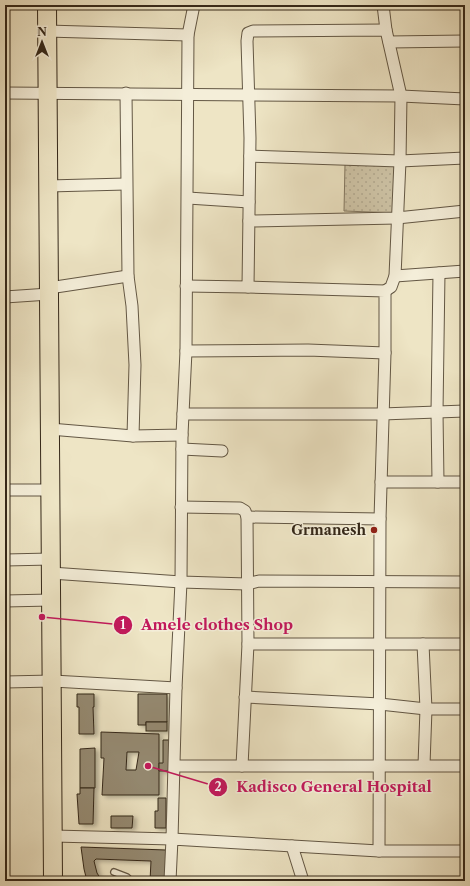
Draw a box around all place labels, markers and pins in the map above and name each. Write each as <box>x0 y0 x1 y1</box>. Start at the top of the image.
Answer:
place label: Grmanesh <box>291 521 366 539</box>
marker: Grmanesh <box>369 525 379 535</box>
callout: Amele clothes Shop <box>113 611 301 638</box>
callout: Kadisco General Hospital <box>208 773 439 800</box>

